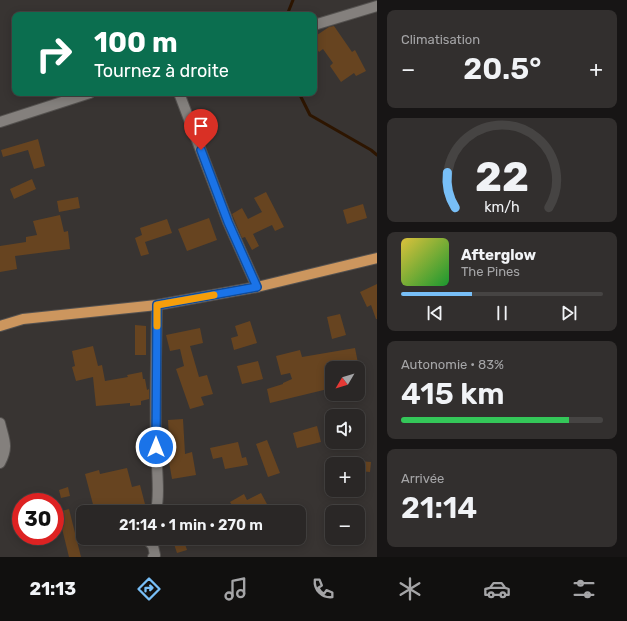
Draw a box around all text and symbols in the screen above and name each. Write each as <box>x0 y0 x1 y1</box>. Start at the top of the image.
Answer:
text: 100 m <box>94 26 178 59</box>
icon: right <box>28 28 80 80</box>
text: Climatisation <box>401 32 480 47</box>
text: 20.5° <box>463 51 541 87</box>
text: − <box>401 56 415 83</box>
text: + <box>589 56 603 83</box>
text: Tournez à droite <box>94 60 229 82</box>
pin <box>184 109 218 150</box>
icon: arrive <box>190 115 212 137</box>
text: 22 <box>475 152 529 201</box>
text: km/h <box>484 199 520 216</box>
text: Afterglow <box>461 246 536 264</box>
text: The Pines <box>461 264 520 279</box>
icon: previous <box>424 302 446 324</box>
icon: pause <box>491 302 513 324</box>
icon: next <box>558 302 580 324</box>
text: Autonomie · 83% <box>401 357 504 372</box>
north arrow <box>325 361 365 401</box>
map controls <box>325 361 365 545</box>
text: 415 km <box>401 376 505 412</box>
button: sound <box>325 409 365 449</box>
position arrow <box>135 426 177 468</box>
button: + <box>325 457 365 497</box>
text: Arrivée <box>401 471 444 486</box>
text: 21:14 <box>401 490 477 526</box>
speed limit sign: 30 <box>12 493 64 545</box>
button: − <box>325 505 365 545</box>
text: 21:14 · 1 min · 270 m <box>119 516 263 534</box>
icon: directions <box>135 575 163 603</box>
icon: music <box>222 575 250 603</box>
icon: phone <box>309 575 337 603</box>
icon: climate <box>396 575 424 603</box>
icon: car <box>483 575 511 603</box>
icon: filters <box>570 575 598 603</box>
text: 21:13 <box>29 578 76 600</box>

